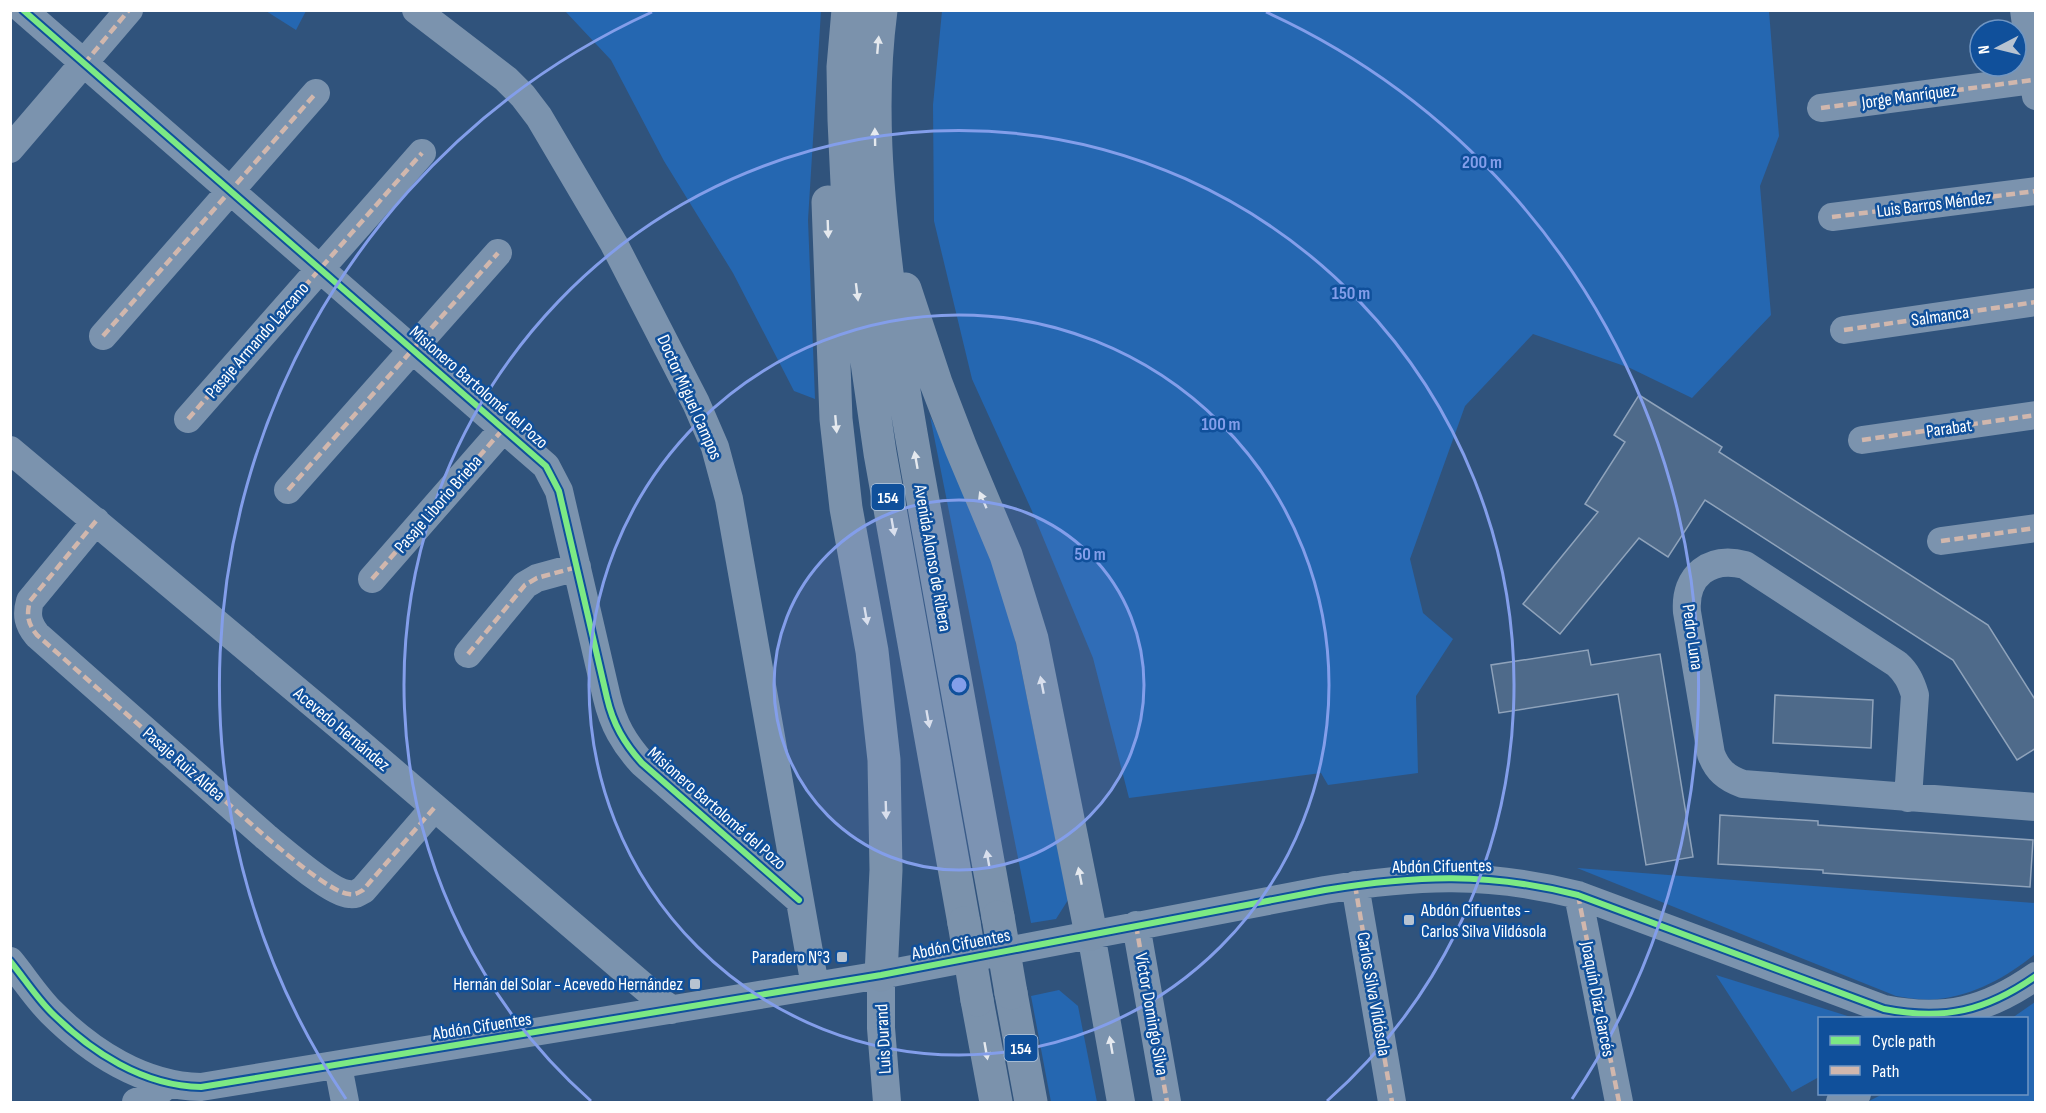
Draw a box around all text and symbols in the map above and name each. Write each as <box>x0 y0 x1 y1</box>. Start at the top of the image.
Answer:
north arrow <box>1968 18 2028 78</box>
one-way arrow <box>873 36 883 55</box>
text: N <box>1975 44 1995 55</box>
street label: Jorge Manríquez <box>1859 79 1958 114</box>
one-way arrow <box>870 127 880 146</box>
text: 200 m <box>1462 152 1502 173</box>
street label: Luis Barros Méndez <box>1875 187 1993 222</box>
one-way arrow <box>823 219 832 238</box>
street label: Pasaje Armando Lazcano <box>201 278 314 403</box>
one-way arrow <box>852 283 862 302</box>
text: 150 m <box>1332 283 1370 304</box>
street label: Salmanca <box>1910 302 1970 331</box>
street label: Misionero Bartolomé del Pozo <box>405 321 552 453</box>
street label: Doctor Miguel Campos <box>653 331 727 463</box>
one-way arrow <box>832 414 841 433</box>
text: 100 m <box>1202 414 1241 435</box>
street label: Parabat <box>1925 415 1974 442</box>
street label: Pasaje Liborio Brieba <box>390 451 487 558</box>
one-way arrow <box>911 451 920 470</box>
street label: Avenida Alonso de Ribera <box>909 482 956 633</box>
road number: 154 <box>872 484 904 510</box>
one-way arrow <box>978 490 988 508</box>
one-way arrow <box>889 517 898 536</box>
text: 50 m <box>1074 544 1106 565</box>
street label: Pedro Luna <box>1677 603 1708 671</box>
one-way arrow <box>862 607 871 626</box>
centre of rings <box>949 675 969 695</box>
one-way arrow <box>1036 676 1046 695</box>
street label: Acevedo Hernández <box>289 682 394 776</box>
one-way arrow <box>923 709 932 728</box>
street label: Pasaje Ruiz Aldea <box>138 723 229 806</box>
street label: Misionero Bartolomé del Pozo <box>643 742 790 874</box>
one-way arrow <box>881 801 891 820</box>
one-way arrow <box>983 849 992 868</box>
street label: Abdón Cifuentes <box>1391 855 1492 878</box>
one-way arrow <box>1075 867 1084 886</box>
place label: Abdón Cifuentes - Carlos Silva Vildósola <box>1420 900 1547 942</box>
marker: Abdón Cifuentes - Carlos Silva Vildósola <box>1402 913 1416 927</box>
street label: Abdón Cifuentes <box>909 925 1012 965</box>
street label: Carlos Silva Vildósola <box>1352 930 1395 1058</box>
street label: Joaquín Díaz Garcés <box>1576 939 1619 1059</box>
place label: Paradero N°3 <box>752 947 830 968</box>
marker: Paradero N°3 <box>835 950 849 964</box>
street label: Víctor Domingo Silva <box>1130 951 1173 1077</box>
place label: Hernán del Solar - Acevedo Hernández <box>453 974 684 995</box>
marker: Hernán del Solar - Acevedo Hernández <box>688 977 702 991</box>
street label: Luis Durand <box>871 1003 896 1075</box>
street label: Abdón Cifuentes <box>430 1008 533 1045</box>
legend <box>1818 1017 2028 1095</box>
text: Cycle path <box>1872 1031 1936 1052</box>
road number: 154 <box>1004 1035 1038 1061</box>
one-way arrow <box>1106 1035 1115 1054</box>
one-way arrow <box>982 1042 991 1061</box>
text: Path <box>1872 1061 1900 1082</box>

